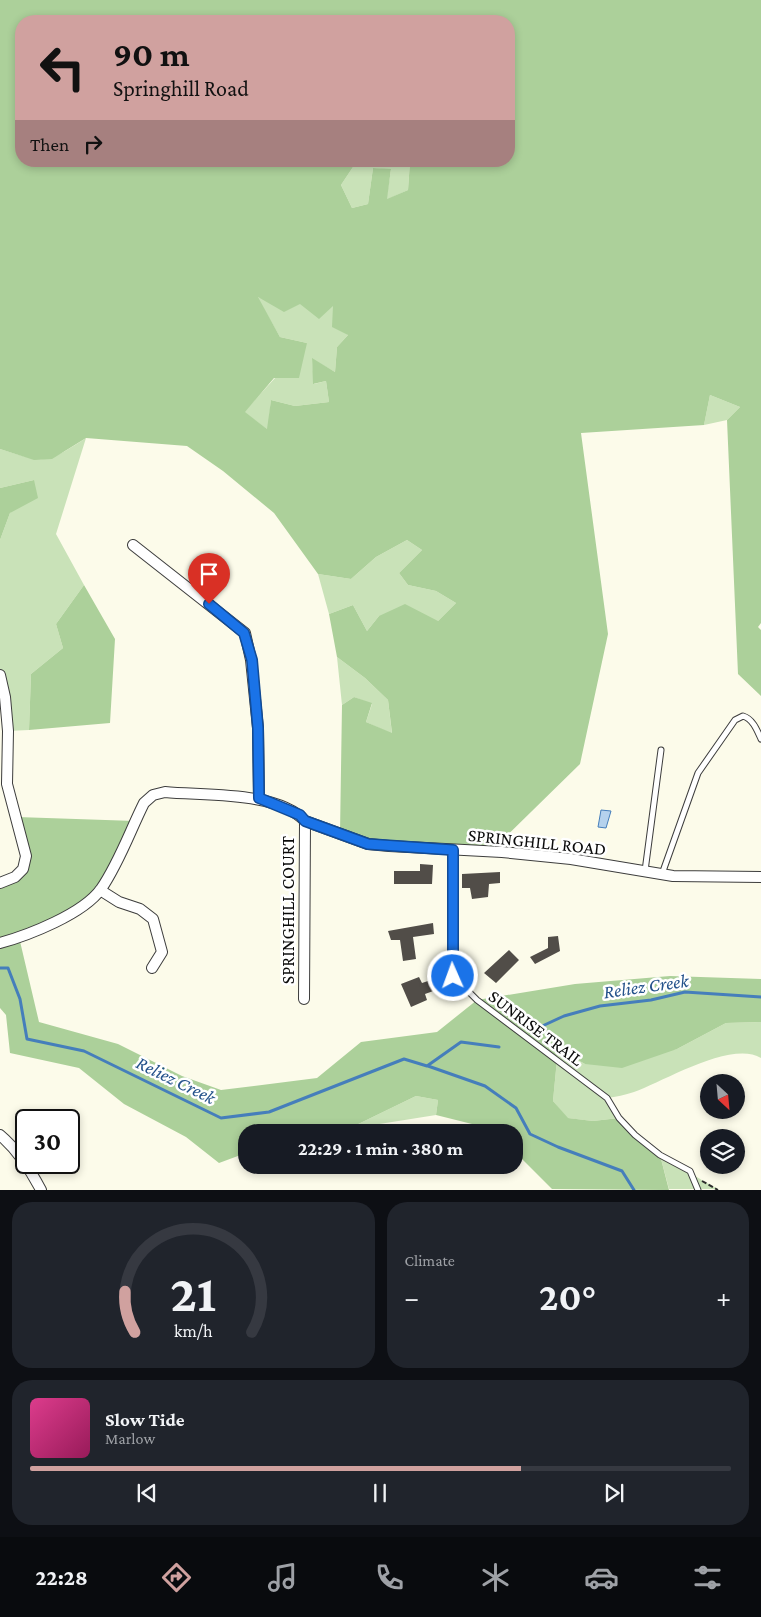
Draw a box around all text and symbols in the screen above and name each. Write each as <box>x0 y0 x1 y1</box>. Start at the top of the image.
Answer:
icon: left <box>30 35 95 100</box>
text: 90 m <box>113 35 190 74</box>
text: Springhill Road <box>113 76 249 101</box>
icon: right <box>79 130 107 158</box>
text: Then <box>30 134 69 155</box>
pin <box>188 553 230 604</box>
icon: arrive <box>195 560 223 588</box>
street label: SPRINGHILL ROAD <box>467 825 607 859</box>
street label: SPRINGHILL COURT <box>278 836 298 984</box>
position arrow <box>426 949 478 1001</box>
water label: Reliez Creek <box>602 970 690 1002</box>
street label: SUNRISE TRAIL <box>485 986 587 1070</box>
water label: Reliez Creek <box>133 1052 220 1108</box>
north arrow <box>700 1074 745 1119</box>
map controls <box>700 1074 745 1174</box>
speed limit sign: 30 <box>15 1109 80 1174</box>
button: layers <box>700 1129 745 1174</box>
text: 22:29 · 1 min · 380 m <box>298 1138 463 1159</box>
text: Climate <box>405 1252 455 1269</box>
text: 21 <box>170 1264 216 1322</box>
text: 20° <box>539 1276 596 1318</box>
text: − <box>405 1282 419 1313</box>
text: + <box>716 1282 731 1313</box>
text: km/h <box>174 1321 213 1341</box>
text: Slow Tide <box>105 1409 185 1430</box>
text: Marlow <box>105 1430 155 1447</box>
icon: previous <box>133 1479 161 1507</box>
icon: pause <box>366 1479 394 1507</box>
icon: next <box>600 1479 628 1507</box>
icon: directions <box>159 1560 194 1595</box>
icon: music <box>265 1560 300 1595</box>
icon: phone <box>372 1560 407 1595</box>
icon: climate <box>478 1560 513 1595</box>
icon: car <box>584 1560 619 1595</box>
icon: filters <box>690 1560 725 1595</box>
text: 22:28 <box>36 1565 88 1590</box>

